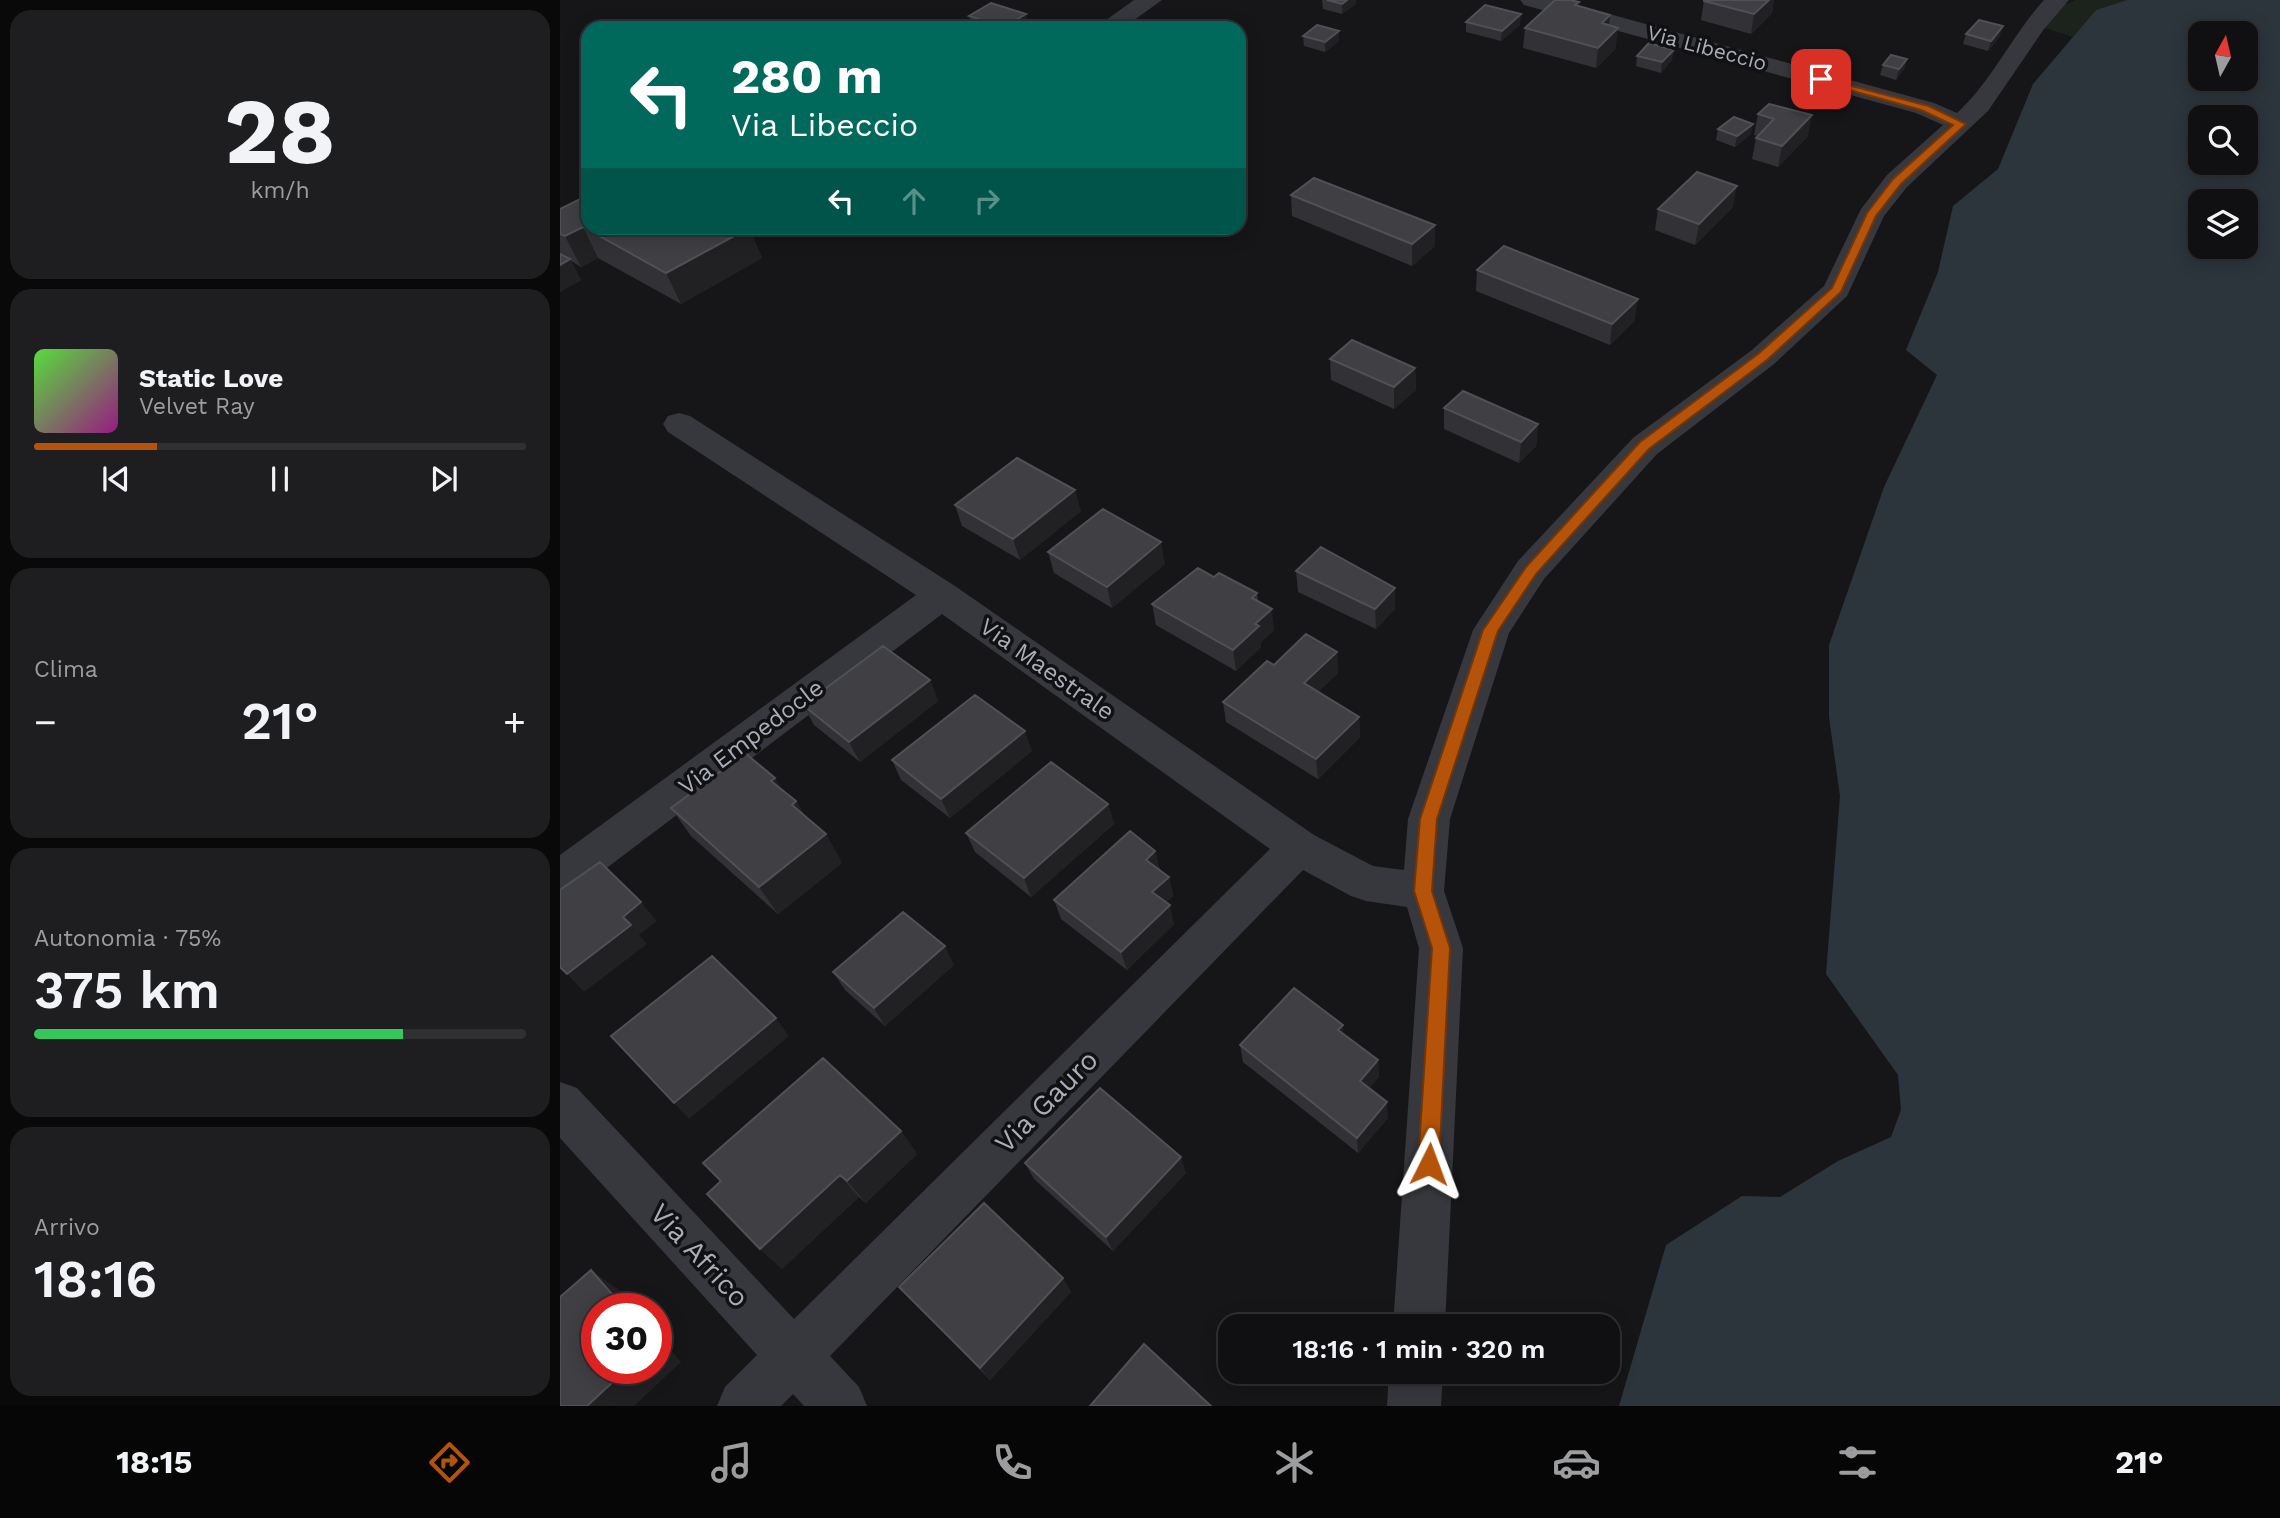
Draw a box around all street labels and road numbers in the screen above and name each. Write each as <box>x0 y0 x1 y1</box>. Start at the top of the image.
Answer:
street label: Via Libeccio <box>1645 20 1770 75</box>
street label: Via Maestrale <box>974 612 1120 726</box>
street label: Via Empedocle <box>673 673 829 801</box>
street label: Via Gauro <box>988 1043 1105 1160</box>
street label: Via Africo <box>643 1197 756 1314</box>

